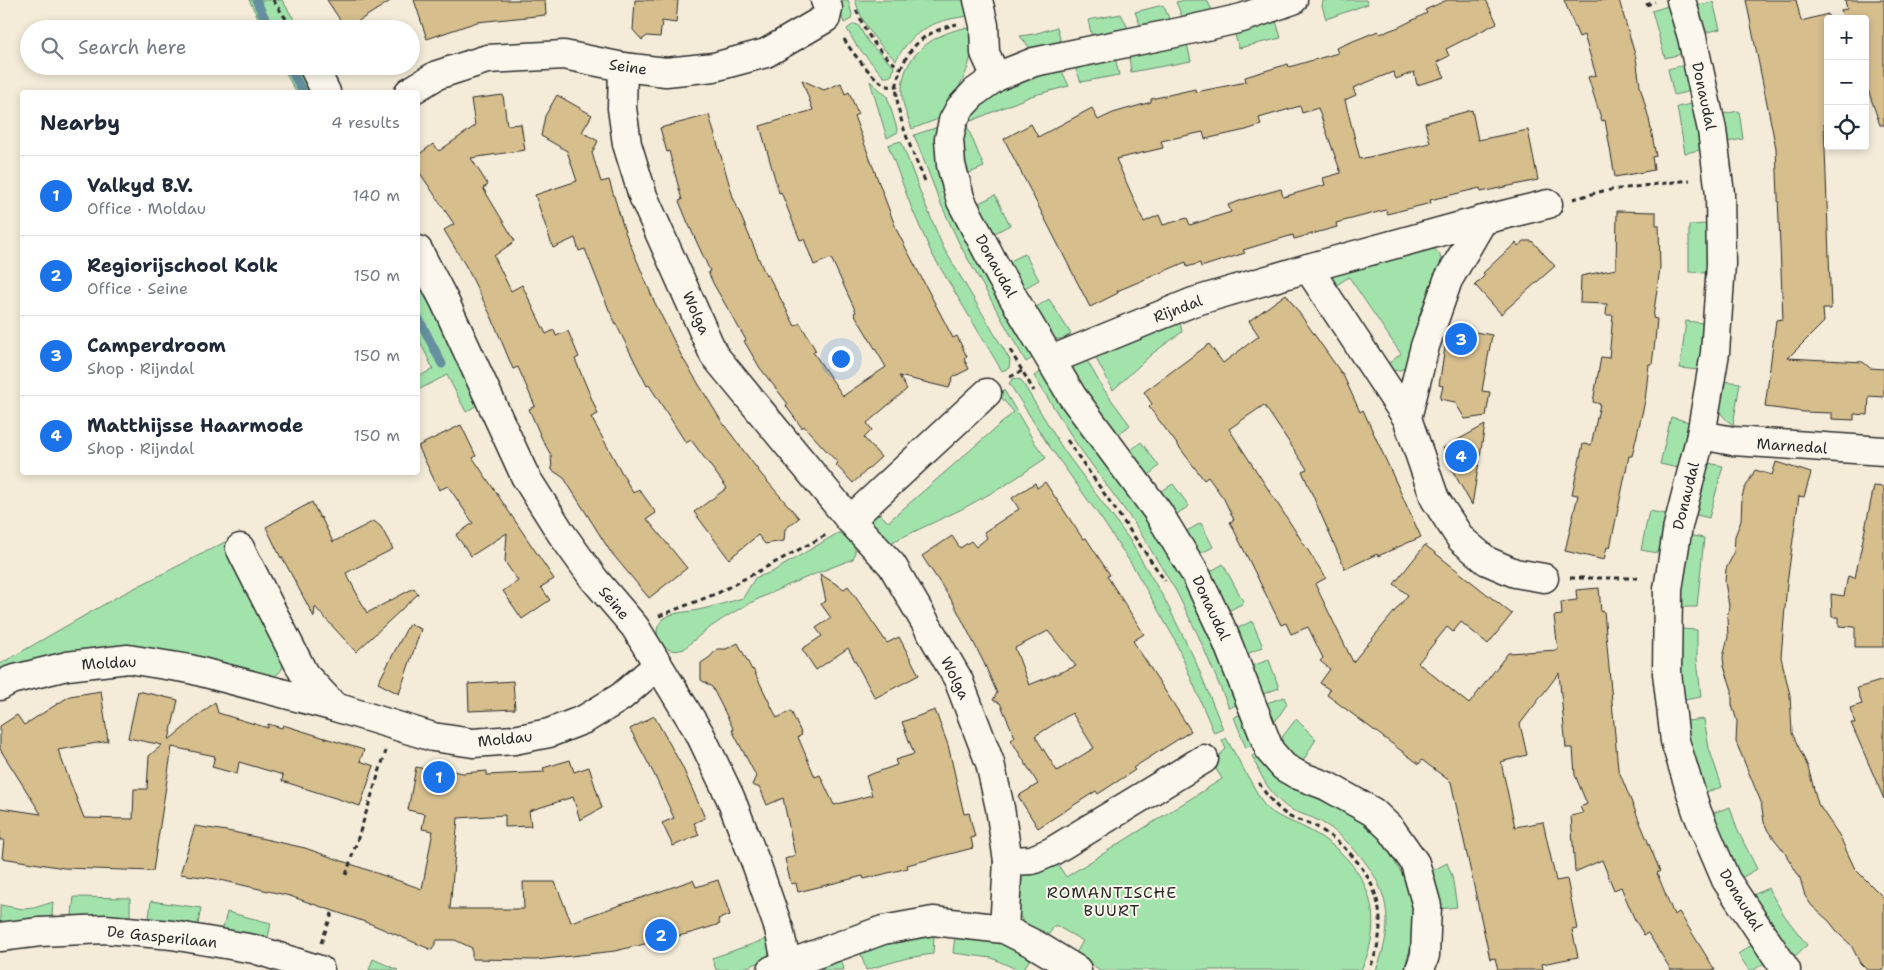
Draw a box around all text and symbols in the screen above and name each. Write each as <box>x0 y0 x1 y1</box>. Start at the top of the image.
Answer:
map controls <box>1824 15 1869 150</box>
button: + <box>1824 15 1869 60</box>
search box <box>20 20 420 75</box>
icon: search <box>38 34 66 62</box>
text: Search here <box>78 35 187 60</box>
street label: Seine <box>608 54 648 80</box>
street label: Donaudal <box>1687 60 1721 132</box>
button: − <box>1824 60 1869 105</box>
button: locate <box>1824 105 1869 150</box>
text: Nearby <box>40 109 120 137</box>
text: 4 results <box>331 112 400 133</box>
text: Valkyd B.V. <box>87 173 193 198</box>
text: 1 <box>52 185 60 206</box>
text: 140 m <box>353 185 400 206</box>
text: Office · Moldau <box>87 198 206 219</box>
street label: Donaudal <box>971 231 1022 301</box>
text: Regiorijschool Kolk <box>87 253 278 278</box>
text: 2 <box>50 265 62 286</box>
text: 150 m <box>353 265 400 286</box>
text: Office · Seine <box>87 278 188 299</box>
street label: Wolga <box>678 288 715 339</box>
street label: Rijndal <box>1151 290 1206 327</box>
pin: 3 <box>1445 320 1477 358</box>
text: Camperdroom <box>87 333 226 358</box>
text: 3 <box>50 345 62 366</box>
text: 150 m <box>353 345 400 366</box>
your location <box>828 346 854 372</box>
text: Shop · Rijndal <box>87 358 194 379</box>
text: Matthijsse Haarmode <box>87 413 303 438</box>
text: 4 <box>50 425 62 446</box>
text: 150 m <box>353 425 400 446</box>
street label: Marnedal <box>1756 434 1829 458</box>
pin: 4 <box>1445 437 1477 475</box>
text: Shop · Rijndal <box>87 438 194 459</box>
street label: Donaudal <box>1668 460 1704 532</box>
street label: Donaudal <box>1187 572 1235 644</box>
street label: Seine <box>594 582 634 624</box>
street label: Moldau <box>81 652 137 674</box>
street label: Wolga <box>936 653 974 703</box>
street label: Moldau <box>477 726 533 752</box>
pin: 1 <box>423 758 455 796</box>
street label: Donaudal <box>1715 865 1768 935</box>
district label: ROMANTISCHE BUURT <box>1047 882 1177 921</box>
pin: 2 <box>645 916 677 954</box>
street label: De Gasperilaan <box>106 921 218 953</box>

